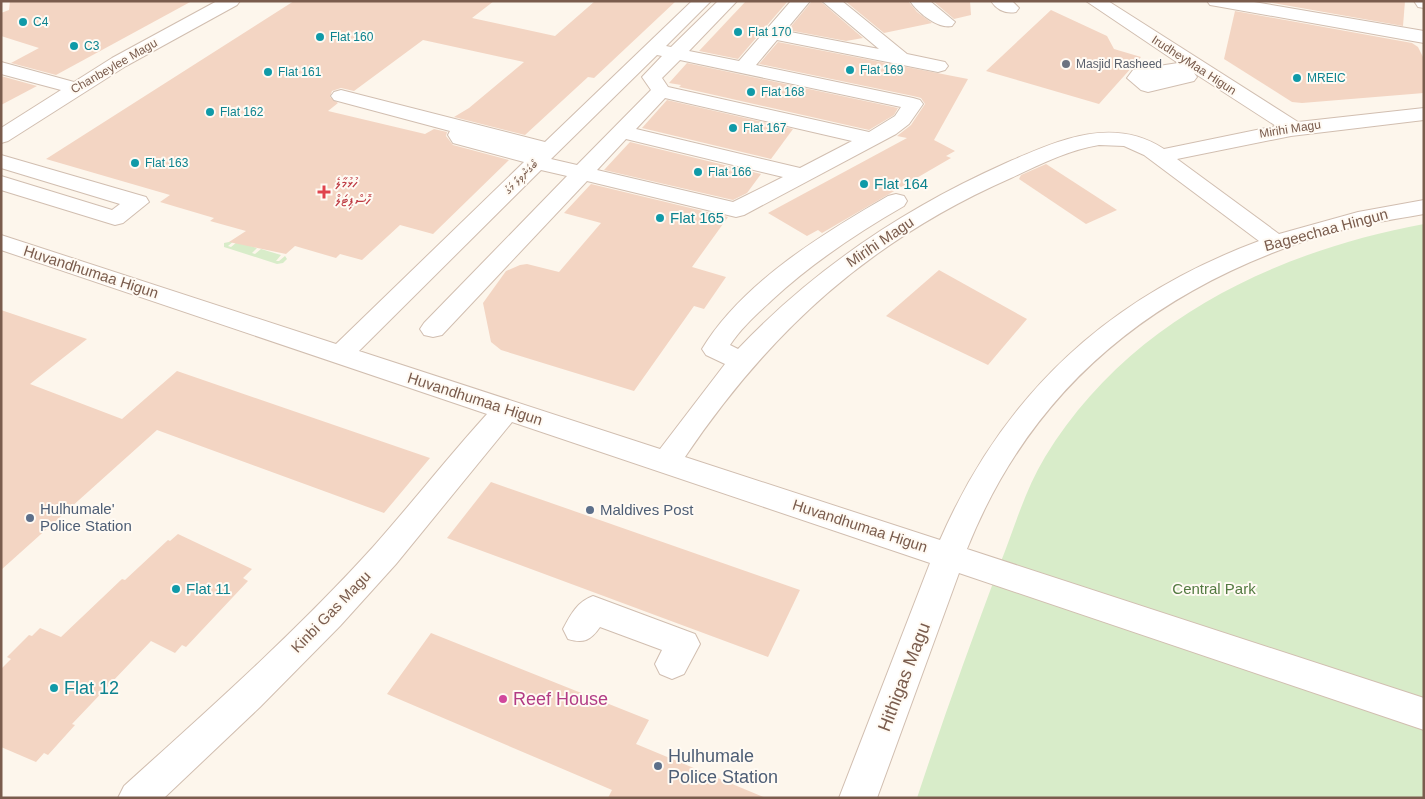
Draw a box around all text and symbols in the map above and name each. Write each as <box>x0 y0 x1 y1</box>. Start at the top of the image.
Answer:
place label: C4 <box>33 15 49 29</box>
marker: C4 <box>17 16 29 28</box>
place label: Flat 170 <box>748 25 792 39</box>
marker: Flat 170 <box>732 26 744 38</box>
place label: Flat 160 <box>330 30 374 44</box>
marker: Flat 160 <box>314 31 326 43</box>
street label: IrudheyMaa Higun <box>1149 32 1239 98</box>
street label: Chanbeylee Magu <box>68 36 160 96</box>
place label: C3 <box>84 39 100 53</box>
marker: C3 <box>68 40 80 52</box>
place label: Masjid Rasheed <box>1076 57 1162 71</box>
marker: Masjid Rasheed <box>1060 58 1072 70</box>
place label: Flat 169 <box>860 63 904 77</box>
marker: Flat 169 <box>844 64 856 76</box>
place label: Flat 161 <box>278 65 322 79</box>
marker: Flat 161 <box>262 66 274 78</box>
place label: MREIC <box>1307 71 1346 85</box>
marker: MREIC <box>1291 72 1303 84</box>
place label: Flat 168 <box>761 85 805 99</box>
marker: Flat 168 <box>745 86 757 98</box>
place label: Flat 162 <box>220 105 264 119</box>
marker: Flat 162 <box>204 106 216 118</box>
street label: Mirihi Magu <box>1258 117 1322 141</box>
place label: Flat 167 <box>743 121 787 135</box>
marker: Flat 167 <box>727 122 739 134</box>
place label: Flat 163 <box>145 156 189 170</box>
marker: Flat 163 <box>129 157 141 169</box>
street label: ބޯގަންވިލާ މަގު <box>500 157 542 198</box>
place label: Flat 166 <box>708 165 752 179</box>
marker: Flat 166 <box>692 166 704 178</box>
place label: ހުޅުމާލެ ހޮސްޕިޓަލް <box>335 174 372 210</box>
place label: Flat 164 <box>874 175 928 192</box>
marker: Flat 164 <box>858 178 870 190</box>
marker: ހުޅުމާލެ ހޮސްޕިޓަލް <box>317 185 331 199</box>
street label: Bageechaa Hingun <box>1262 205 1390 254</box>
place label: Flat 165 <box>670 209 724 226</box>
marker: Flat 165 <box>654 212 666 224</box>
street label: Mirihi Magu <box>843 213 917 270</box>
street label: Huvandhumaa Higun <box>22 242 161 301</box>
street label: Huvandhumaa Higun <box>406 369 545 428</box>
street label: Huvandhumaa Higun <box>791 496 930 555</box>
place label: Hulhumale' Police Station <box>40 500 132 534</box>
place label: Maldives Post <box>600 501 694 518</box>
marker: Maldives Post <box>584 504 596 516</box>
marker: Hulhumale' Police Station <box>24 512 36 524</box>
street label: Kinbi Gas Magu <box>287 567 374 656</box>
place label: Flat 11 <box>186 580 231 597</box>
park label: Central Park <box>1172 580 1256 597</box>
marker: Flat 11 <box>170 583 182 595</box>
street label: Hithigas Magu <box>874 620 934 734</box>
place label: Flat 12 <box>64 678 119 698</box>
marker: Flat 12 <box>48 682 60 694</box>
place label: Reef House <box>513 689 608 709</box>
marker: Reef House <box>497 693 509 705</box>
place label: Hulhumale Police Station <box>668 746 778 787</box>
marker: Hulhumale Police Station <box>652 760 664 772</box>

